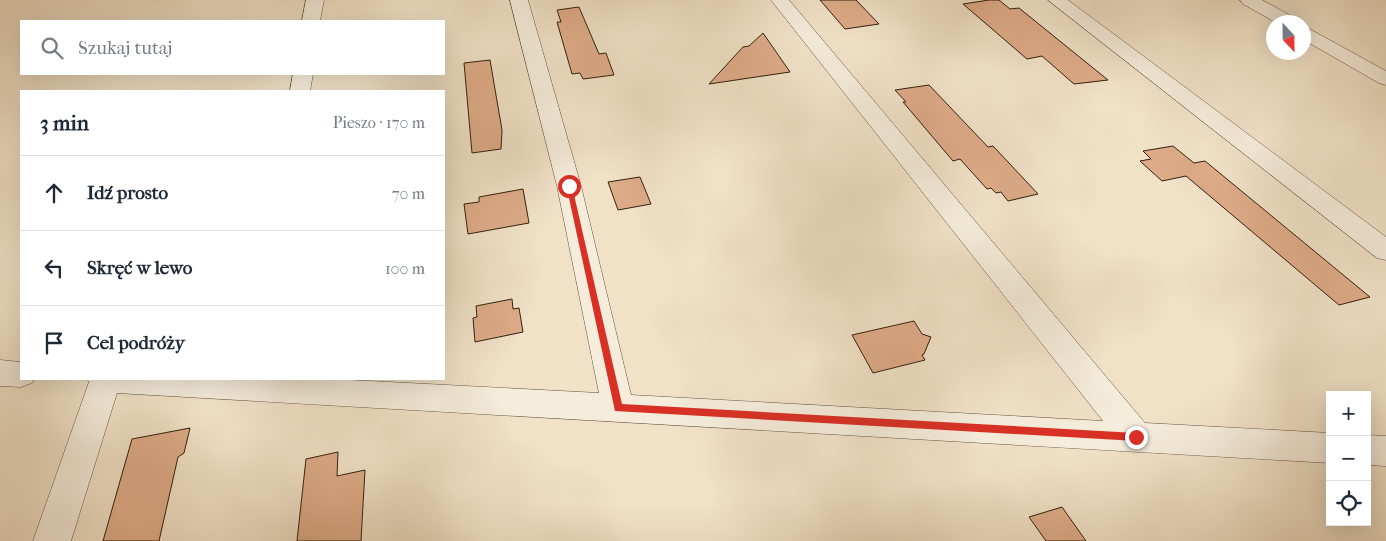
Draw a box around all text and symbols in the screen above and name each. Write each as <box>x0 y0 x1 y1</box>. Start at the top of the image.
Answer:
north arrow <box>1266 15 1311 60</box>
search box <box>20 20 445 75</box>
icon: search <box>38 34 66 62</box>
text: Szukaj tutaj <box>78 37 172 59</box>
text: 3 min <box>40 111 89 135</box>
text: Pieszo · 170 m <box>333 113 425 132</box>
route start <box>558 175 581 198</box>
icon: ahead <box>40 179 68 207</box>
text: Idź prosto <box>87 182 168 204</box>
text: 70 m <box>392 184 425 203</box>
icon: left <box>40 254 68 282</box>
text: Skręć w lewo <box>87 257 193 279</box>
text: 100 m <box>385 259 425 278</box>
icon: arrive <box>40 329 68 357</box>
text: Cel podróży <box>87 332 185 354</box>
map controls <box>1326 391 1371 526</box>
button: + <box>1326 391 1371 436</box>
route end <box>1125 426 1148 449</box>
button: − <box>1326 436 1371 481</box>
button: locate <box>1326 481 1371 526</box>

